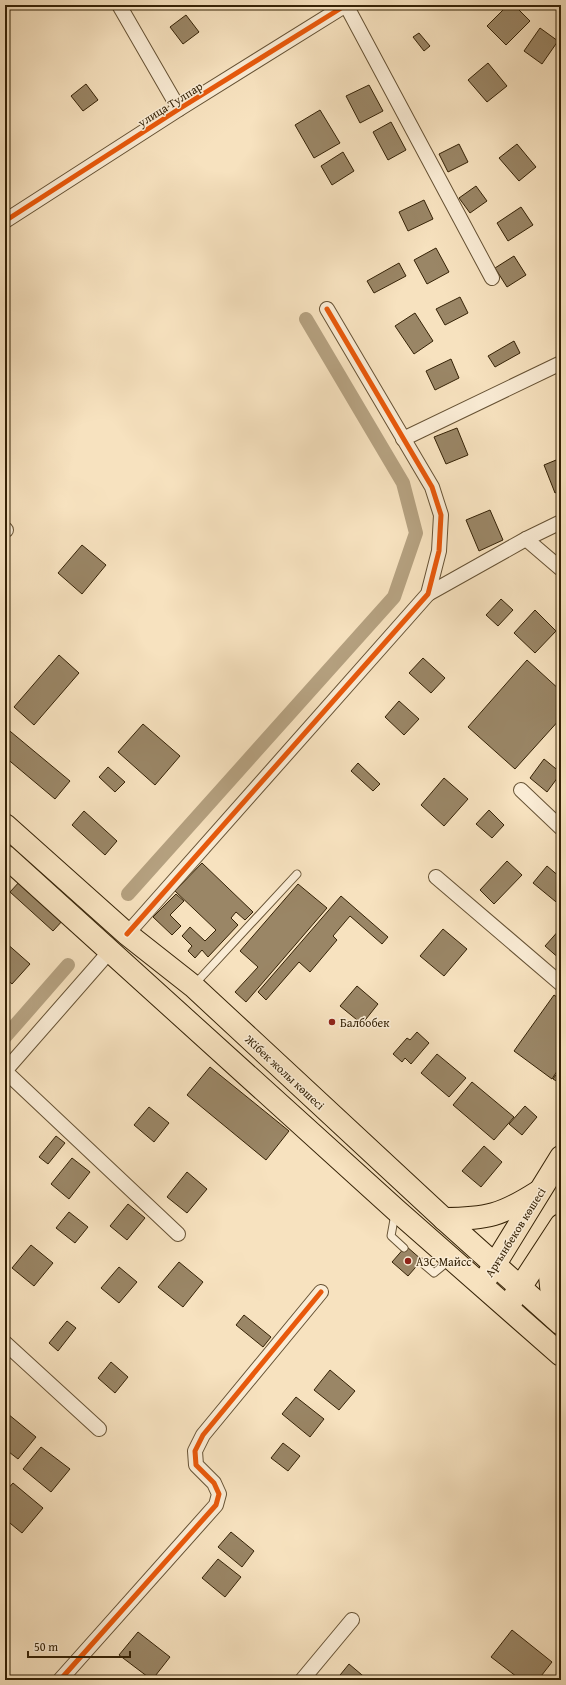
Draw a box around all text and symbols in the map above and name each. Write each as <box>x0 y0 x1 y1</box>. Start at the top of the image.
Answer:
street label: улица Тулпар <box>134 77 206 131</box>
place label: Балбобек <box>340 1014 390 1031</box>
marker: Балбобек <box>327 1017 337 1027</box>
street label: Жібек жолы көшесі <box>241 1030 329 1114</box>
street label: Арғынбеков көшесі <box>481 1183 550 1280</box>
place label: АЗС Майсс <box>416 1253 472 1270</box>
marker: АЗС Майсс <box>403 1256 413 1266</box>
scale bar <box>28 1633 130 1659</box>
text: 50 m <box>34 1638 58 1655</box>

